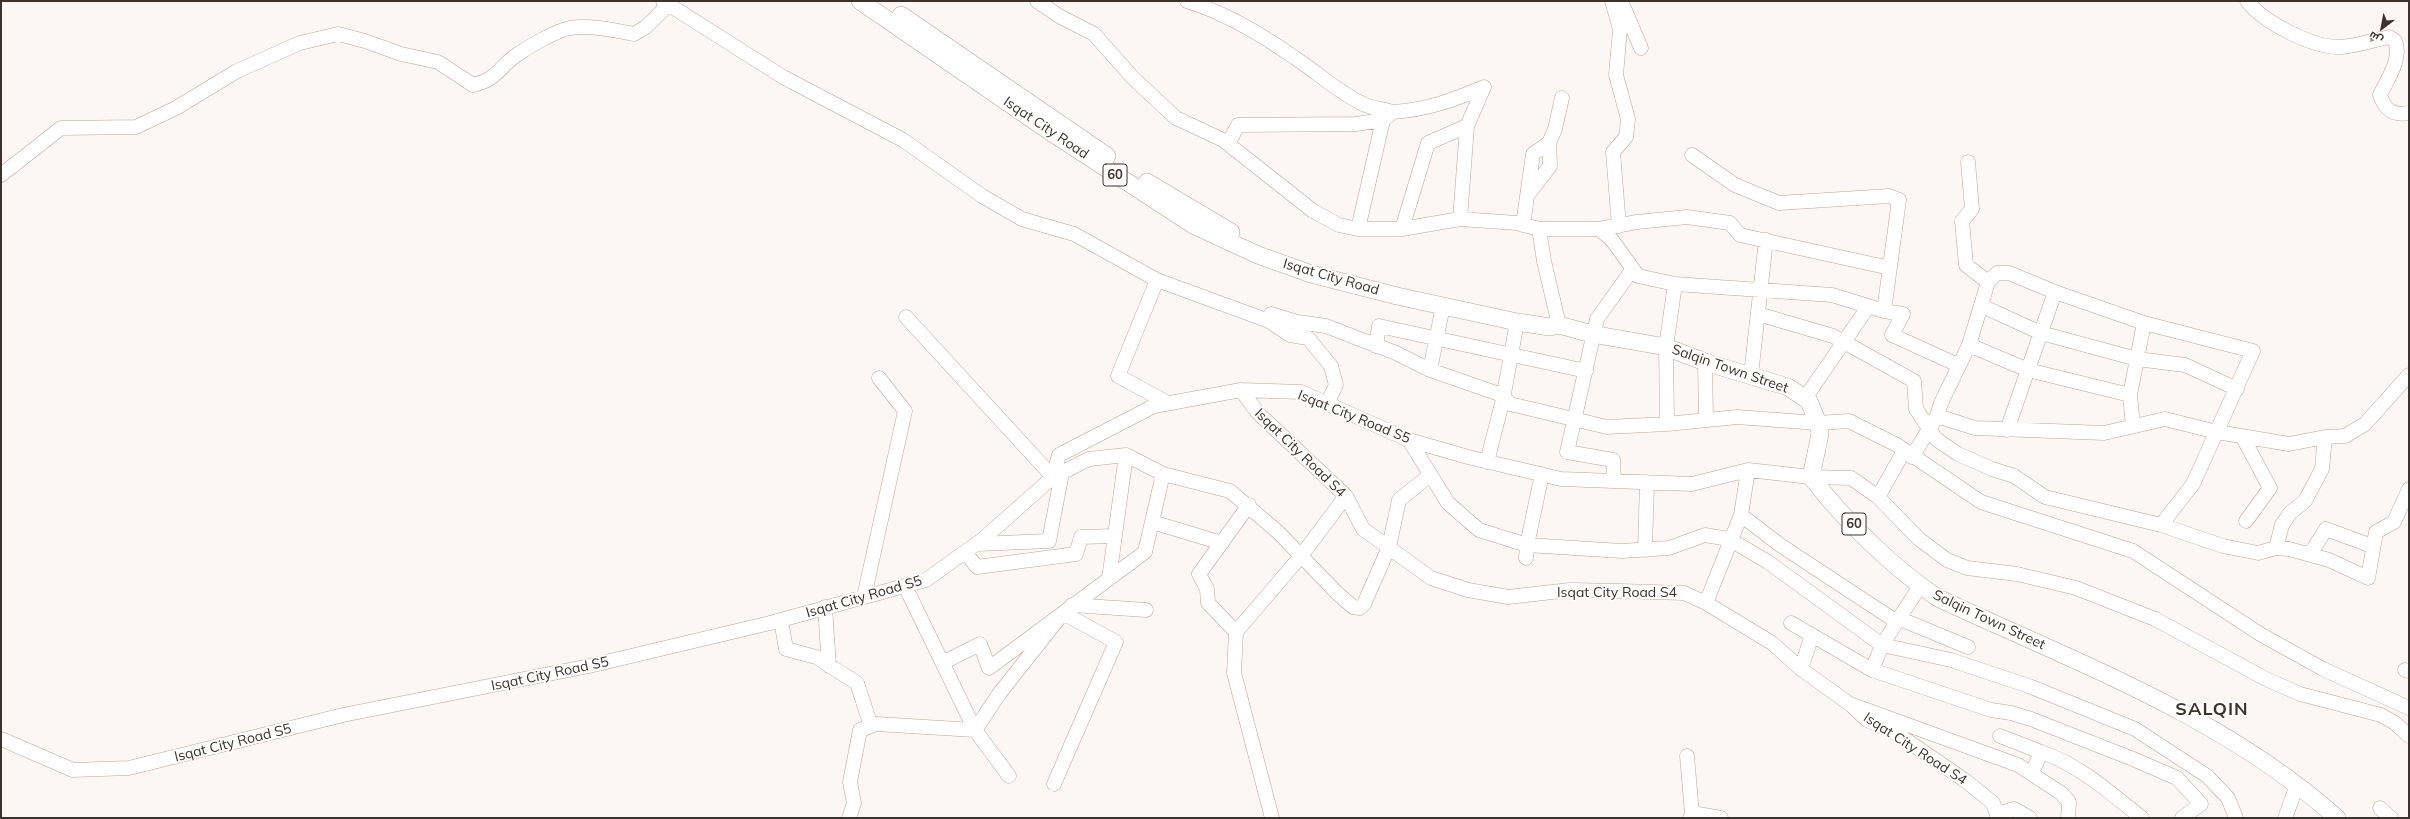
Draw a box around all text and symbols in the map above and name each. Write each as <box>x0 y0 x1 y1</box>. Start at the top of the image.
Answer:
north arrow <box>2362 8 2402 48</box>
text: ش <box>2366 28 2385 48</box>
street label: Isqat City Road <box>1000 93 1092 163</box>
road number: 60 <box>1103 164 1127 186</box>
street label: Isqat City Road <box>1281 255 1381 299</box>
street label: Salqin Town Street <box>1670 341 1790 397</box>
street label: Isqat City Road S5 <box>1295 387 1413 447</box>
street label: Isqat City Road S4 <box>1251 405 1349 501</box>
road number: 60 <box>1842 513 1866 535</box>
street label: Isqat City Road S5 <box>804 572 924 622</box>
street label: Isqat City Road S4 <box>1557 585 1677 601</box>
street label: Salqin Town Street <box>1930 587 2048 653</box>
street label: Isqat City Road S5 <box>490 653 610 695</box>
district label: SALQIN <box>2175 699 2249 721</box>
street label: Isqat City Road S4 <box>1860 709 1970 789</box>
street label: Isqat City Road S5 <box>173 720 293 766</box>

